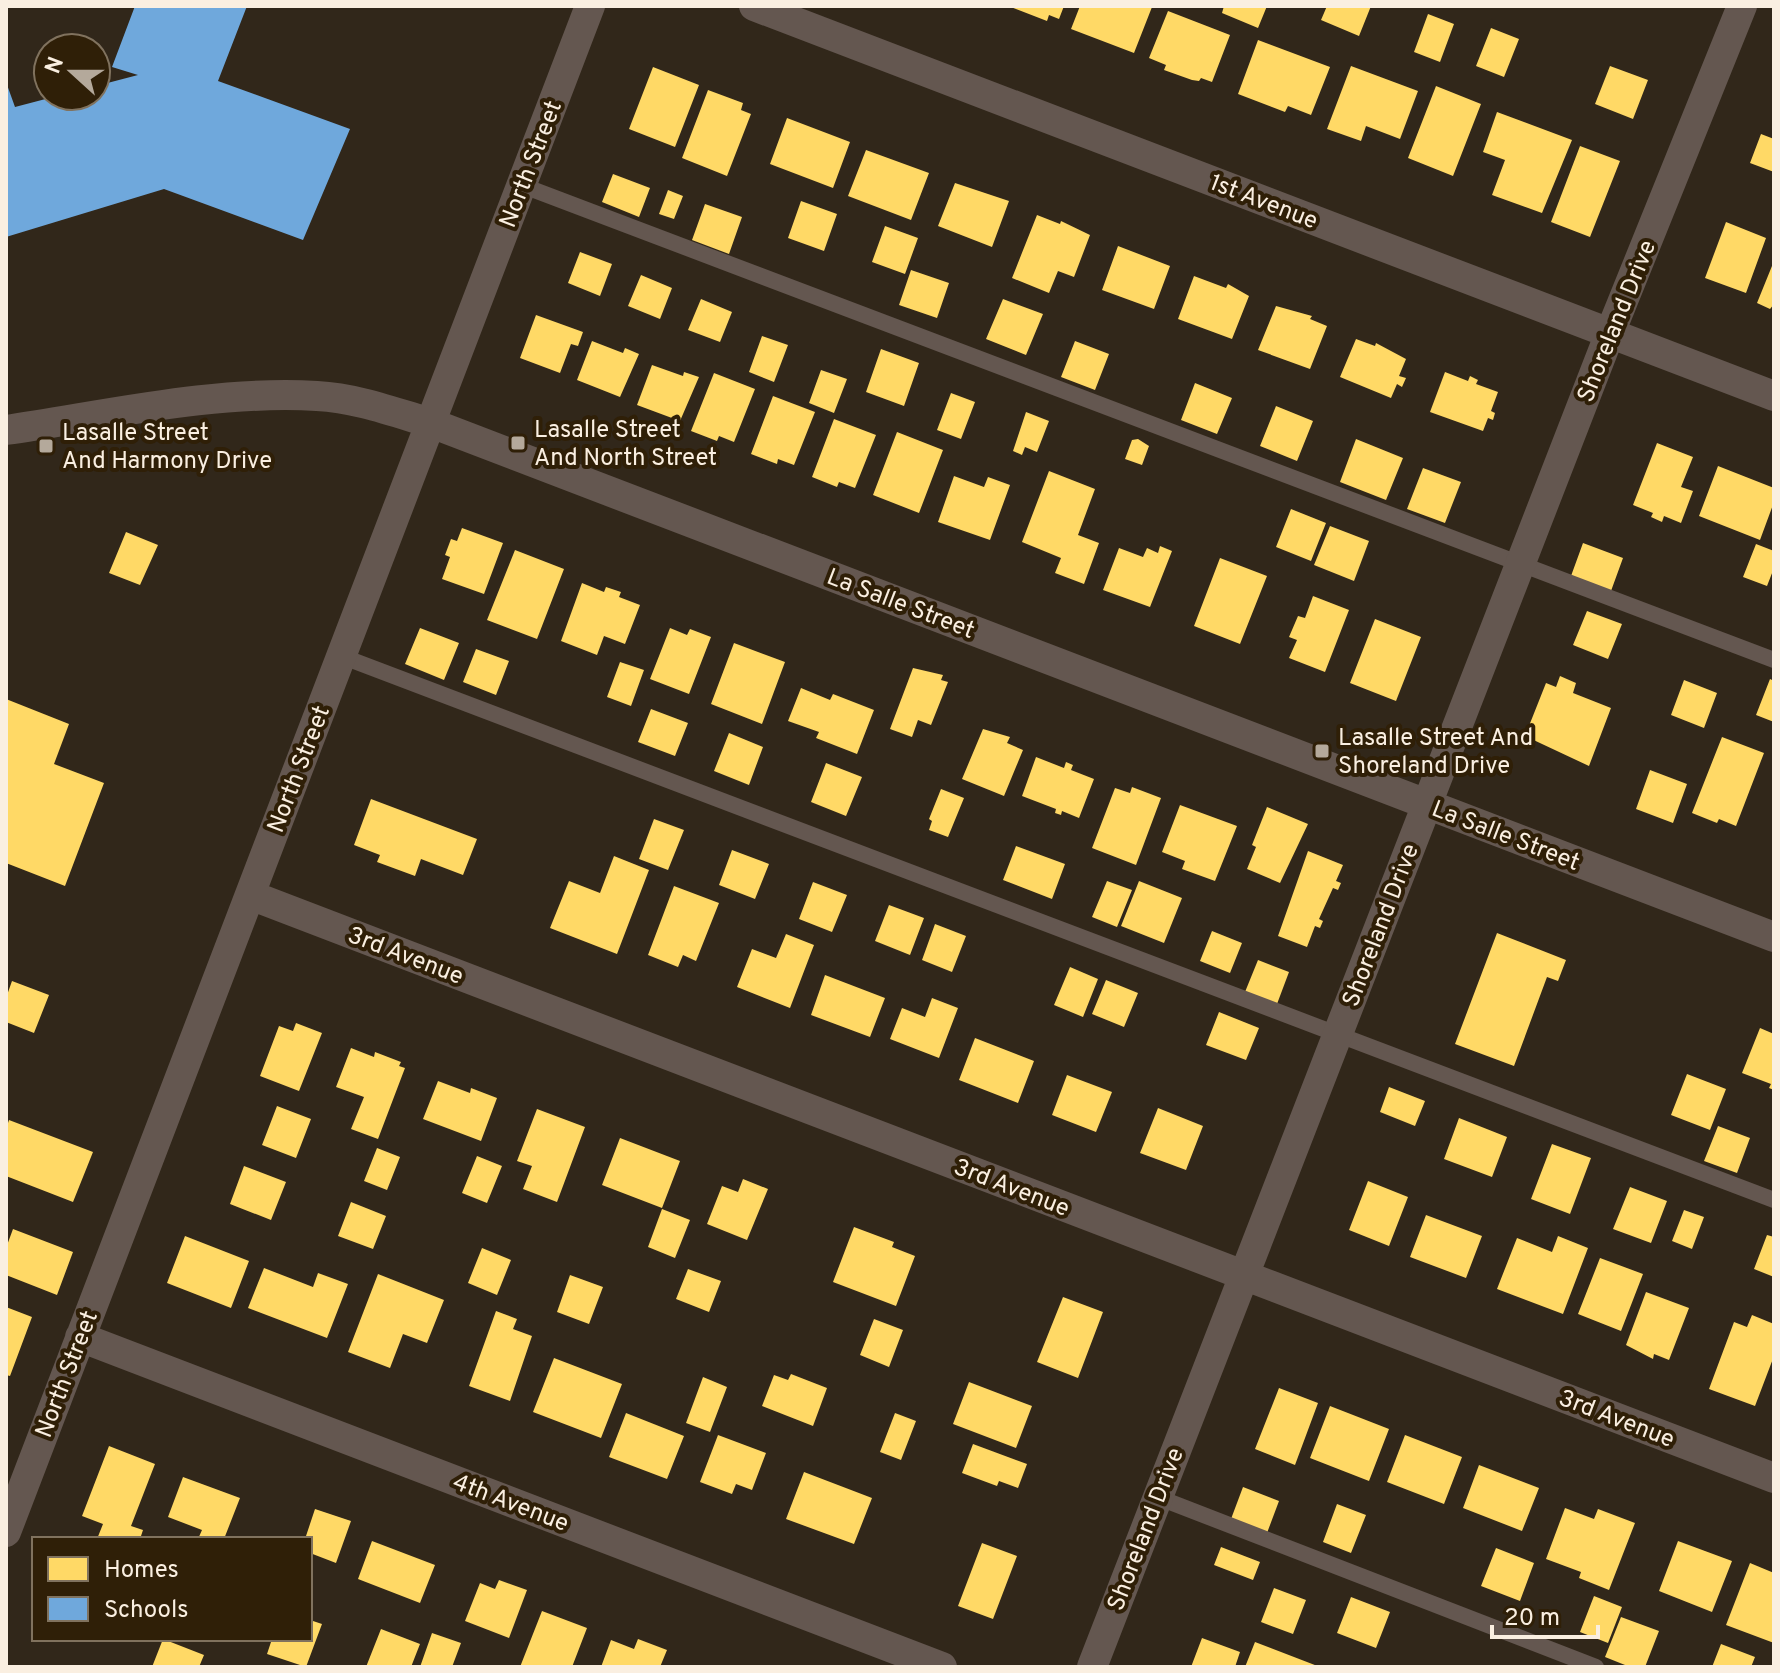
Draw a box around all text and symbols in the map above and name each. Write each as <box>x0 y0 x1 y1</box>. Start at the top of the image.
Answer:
north arrow <box>32 32 112 112</box>
text: N <box>40 54 71 78</box>
street label: North Street <box>494 97 570 233</box>
street label: 1st Avenue <box>1205 169 1322 237</box>
street label: Shoreland Drive <box>1572 236 1664 407</box>
place label: Lasalle Street And North Street <box>534 416 717 474</box>
place label: Lasalle Street And Harmony Drive <box>62 419 272 477</box>
marker: Lasalle Street And North Street <box>509 434 527 452</box>
marker: Lasalle Street And Harmony Drive <box>37 437 55 455</box>
street label: La Salle Street <box>822 563 978 647</box>
street label: North Street <box>262 702 338 838</box>
place label: Lasalle Street And Shoreland Drive <box>1338 724 1533 782</box>
marker: Lasalle Street And Shoreland Drive <box>1313 742 1331 760</box>
street label: La Salle Street <box>1427 795 1583 879</box>
street label: Shoreland Drive <box>1337 840 1427 1011</box>
street label: 3rd Avenue <box>343 921 467 993</box>
street label: 3rd Avenue <box>949 1153 1073 1225</box>
street label: North Street <box>30 1307 106 1443</box>
street label: 3rd Avenue <box>1554 1384 1678 1456</box>
street label: Shoreland Drive <box>1102 1444 1192 1615</box>
street label: 4th Avenue <box>448 1468 573 1540</box>
legend <box>32 1537 312 1641</box>
text: Homes <box>104 1556 179 1586</box>
scale bar <box>1492 1589 1598 1639</box>
text: Schools <box>104 1596 189 1626</box>
text: 20 m <box>1504 1604 1560 1634</box>

